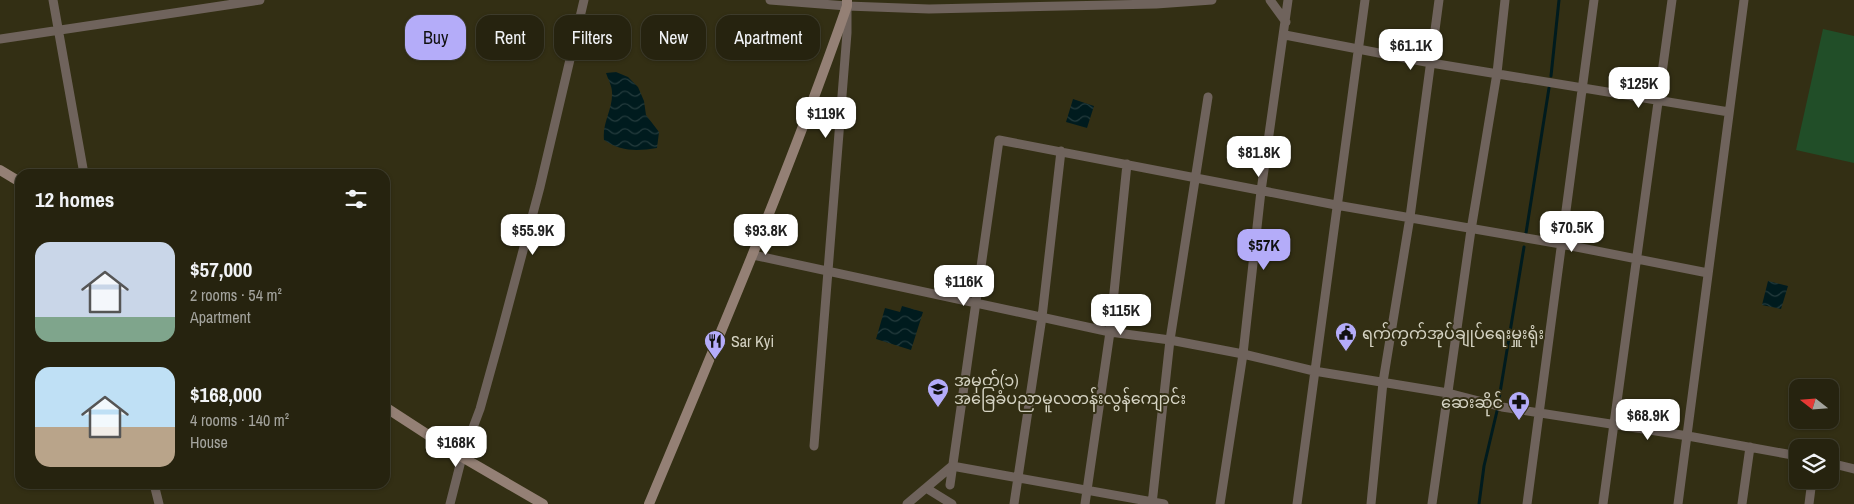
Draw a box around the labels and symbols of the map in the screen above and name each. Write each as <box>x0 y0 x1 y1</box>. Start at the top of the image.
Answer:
pin: $61.1K <box>1370 28 1452 71</box>
pin: $125K <box>1604 66 1674 109</box>
pin: $119K <box>791 96 861 139</box>
pin: $81.8K <box>1218 136 1300 178</box>
pin: $70.5K <box>1531 210 1613 253</box>
pin: $55.9K <box>492 214 574 256</box>
pin: $93.8K <box>725 214 807 256</box>
pin: $57K <box>1234 228 1294 271</box>
pin: $116K <box>929 264 999 307</box>
pin: $115K <box>1086 294 1156 336</box>
public building icon: ရက်ကွက်အုပ်ချုပ်ရေးမှူးရုံး <box>1334 321 1358 352</box>
place label: ရက်ကွက်အုပ်ချုပ်ရေးမှူးရုံး <box>1362 322 1544 348</box>
restaurant icon: Sar Kyi <box>703 329 727 360</box>
place label: Sar Kyi <box>731 330 774 352</box>
place label: အမှတ်(၁) အခြေခံပညာမူလတန်းလွန်ကျောင်း <box>954 369 1186 413</box>
school or university icon: အမှတ်(၁) အခြေခံပညာမူလတန်းလွန်ကျောင်း <box>926 377 950 408</box>
north arrow <box>1789 379 1839 429</box>
pharmacy icon: ဆေးဆိုင် <box>1507 390 1531 421</box>
place label: ဆေးဆိုင် <box>1441 391 1503 417</box>
pin: $68.9K <box>1607 398 1689 441</box>
pin: $168K <box>421 426 491 468</box>

